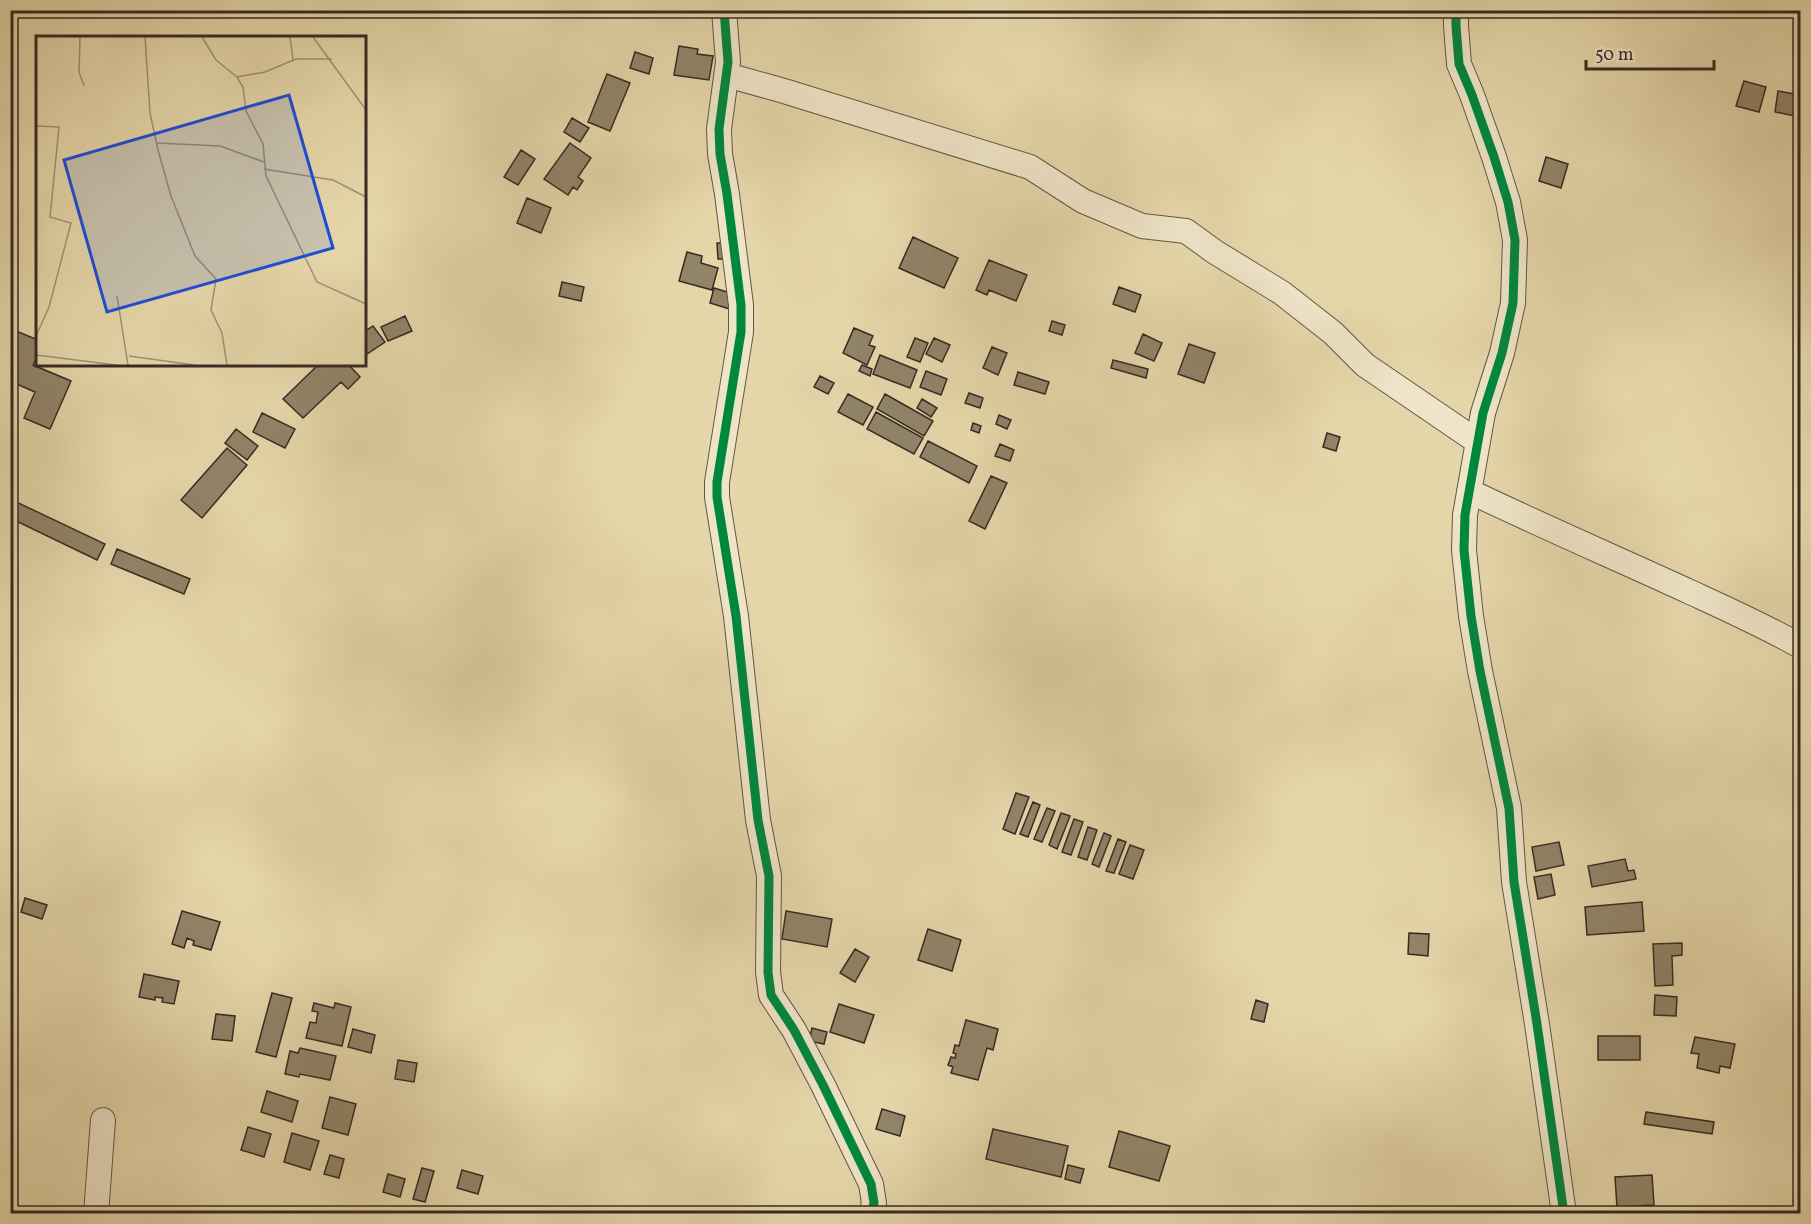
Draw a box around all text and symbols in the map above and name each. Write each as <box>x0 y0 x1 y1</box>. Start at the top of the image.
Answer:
scale bar <box>1586 33 1714 71</box>
inset map <box>36 36 366 366</box>
text: 50 m <box>1595 43 1634 68</box>

